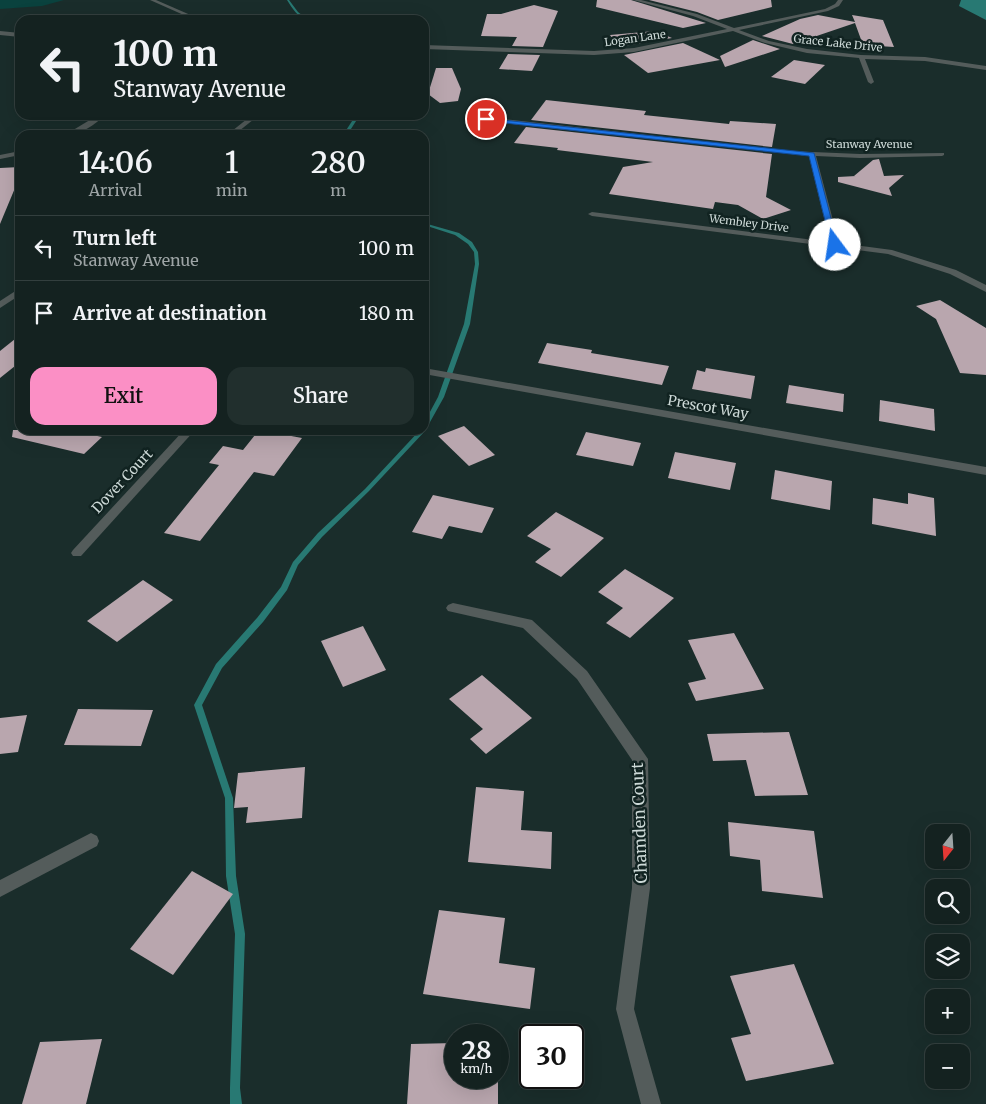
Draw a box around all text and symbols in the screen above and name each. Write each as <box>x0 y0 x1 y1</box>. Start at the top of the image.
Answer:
street label: Logan Lane <box>603 27 667 49</box>
street label: Grace Lake Drive <box>793 31 883 55</box>
text: 100 m <box>113 32 218 76</box>
icon: left <box>30 35 95 100</box>
text: Stanway Avenue <box>113 75 286 103</box>
pin <box>465 98 507 140</box>
icon: arrive <box>472 105 500 133</box>
street label: Stanway Avenue <box>826 137 912 151</box>
text: 14:06 <box>78 143 153 181</box>
text: 1 <box>225 143 239 181</box>
text: 280 <box>311 143 366 181</box>
text: Arrival <box>89 180 142 200</box>
text: min <box>216 180 248 200</box>
text: m <box>330 180 346 200</box>
street label: Wembley Drive <box>707 211 790 235</box>
position arrow <box>808 218 860 270</box>
text: Turn left <box>73 226 157 250</box>
icon: left <box>30 234 58 262</box>
text: 100 m <box>358 236 414 260</box>
text: Stanway Avenue <box>73 250 199 270</box>
icon: arrive <box>30 299 58 327</box>
text: Arrive at destination <box>73 301 267 325</box>
text: 180 m <box>359 301 414 325</box>
button: Exit <box>30 367 217 425</box>
button: Share <box>227 367 414 425</box>
street label: Prescot Way <box>666 391 751 423</box>
street label: Dover Court <box>88 445 157 517</box>
street label: Chamden Court <box>627 761 651 884</box>
north arrow <box>925 824 970 869</box>
map controls <box>925 824 970 1089</box>
button: search <box>925 879 970 924</box>
button: layers <box>925 934 970 979</box>
button: + <box>925 989 970 1034</box>
speed limit sign: 30 <box>519 1024 584 1089</box>
text: 28 <box>461 1034 492 1066</box>
button: − <box>925 1044 970 1089</box>
text: km/h <box>461 1061 492 1076</box>

